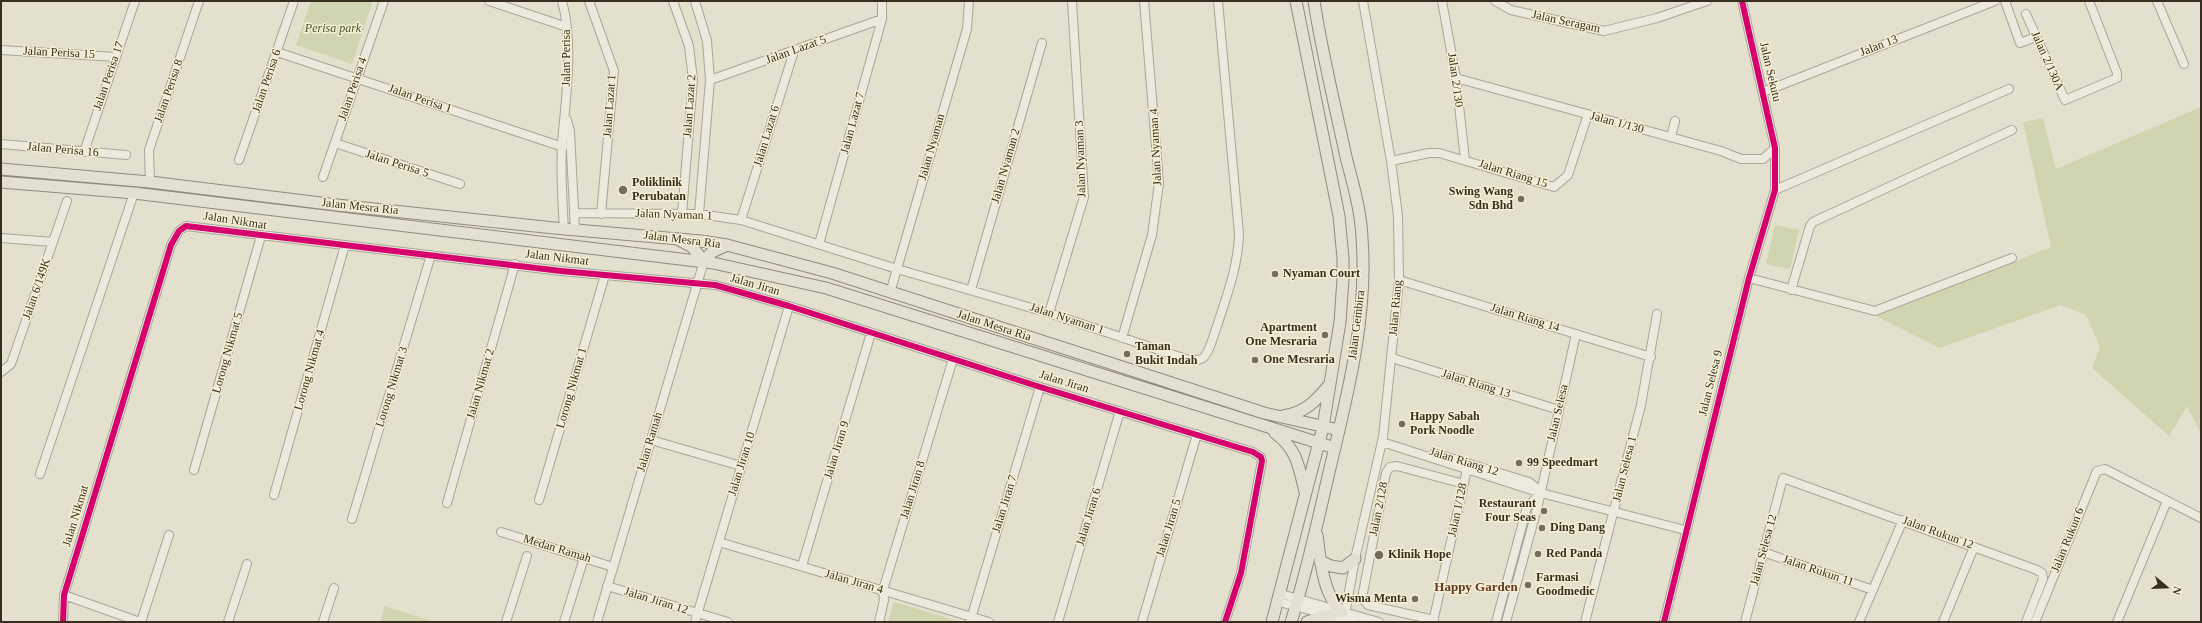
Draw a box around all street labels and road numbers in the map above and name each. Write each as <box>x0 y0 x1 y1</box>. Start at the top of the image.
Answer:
street label: Jalan Seragam <box>1530 8 1602 36</box>
street label: Jalan 2/130A <box>2027 29 2067 93</box>
street label: Jalan Perisa <box>560 30 574 86</box>
street label: Jalan Lazat 5 <box>764 32 828 68</box>
street label: Jalan 13 <box>1858 32 1900 60</box>
street label: Jalan Perisa 17 <box>90 40 128 112</box>
street label: Jalan Sekutu <box>1756 41 1784 103</box>
street label: Jalan Perisa 15 <box>23 44 95 62</box>
street label: Jalan Perisa 6 <box>249 47 285 115</box>
street label: Jalan 2/130 <box>1444 52 1466 108</box>
street label: Jalan Perisa 4 <box>335 55 371 123</box>
street label: Jalan Perisa 8 <box>151 57 187 125</box>
street label: Jalan Lazat 1 <box>601 74 619 138</box>
street label: Jalan Lazat 2 <box>681 74 699 138</box>
street label: Jalan Perisa 1 <box>386 81 454 117</box>
street label: Jalan Lazat 7 <box>838 91 868 155</box>
street label: Jalan Lazat 6 <box>751 104 783 168</box>
street label: Jalan Nyaman 4 <box>1147 108 1165 186</box>
street label: Jalan 1/130 <box>1589 109 1645 137</box>
street label: Jalan Nyaman <box>916 112 948 182</box>
street label: Jalan Nyaman 3 <box>1072 120 1090 198</box>
street label: Jalan Nyaman 2 <box>988 127 1024 205</box>
street label: Jalan Perisa 16 <box>27 140 99 160</box>
street label: Jalan Perisa 5 <box>363 147 431 181</box>
street label: Jalan Riang 15 <box>1477 157 1549 191</box>
street label: Jalan Mesra Ria <box>321 196 399 218</box>
street label: Jalan Nyaman 1 <box>635 206 713 224</box>
street label: Jalan Nikmat <box>202 209 268 233</box>
street label: Jalan Mesra Ria <box>643 228 721 252</box>
street label: Jalan Nikmat <box>525 247 589 269</box>
street label: Jalan 6/149K <box>20 257 54 321</box>
street label: Jalan Jiran <box>729 271 781 299</box>
street label: Jalan Riang <box>1386 279 1406 337</box>
street label: Jalan Gembira <box>1346 290 1368 360</box>
street label: Jalan Nyaman 1 <box>1028 300 1106 338</box>
street label: Jalan Riang 14 <box>1489 301 1561 335</box>
street label: Jalan Mesra Ria <box>955 307 1033 345</box>
street label: Lorong Nikmat 5 <box>210 311 246 395</box>
street label: Lorong Nikmat 4 <box>292 328 328 412</box>
street label: Lorong Nikmat 3 <box>373 345 411 429</box>
street label: Lorong Nikmat 1 <box>554 346 590 430</box>
street label: Jalan Nikmat 2 <box>464 347 498 421</box>
street label: Jalan Selesa 9 <box>1696 349 1726 417</box>
street label: Jalan Riang 13 <box>1440 367 1512 401</box>
street label: Jalan Jiran <box>1038 368 1090 396</box>
street label: Jalan Selesa <box>1544 383 1572 443</box>
street label: Jalan Ramah <box>634 410 666 474</box>
street label: Jalan Jiran 9 <box>821 419 853 481</box>
street label: Jalan Jiran 10 <box>725 430 759 498</box>
street label: Jalan Selesa 1 <box>1610 435 1640 503</box>
street label: Jalan Riang 12 <box>1428 445 1500 479</box>
street label: Jalan Jiran 8 <box>897 459 929 521</box>
street label: Jalan Jiran 7 <box>989 473 1021 535</box>
street label: Jalan 2/128 <box>1367 481 1391 537</box>
street label: Jalan 1/128 <box>1445 482 1471 538</box>
street label: Jalan Nikmat <box>60 483 92 549</box>
street label: Jalan Jiran 6 <box>1073 486 1105 548</box>
street label: Jalan Jiran 5 <box>1153 497 1185 559</box>
street label: Jalan Rukun 6 <box>2048 505 2088 575</box>
street label: Jalan Selesa 12 <box>1748 513 1780 587</box>
street label: Jalan Rukun 12 <box>1900 513 1976 553</box>
street label: Medan Ramah <box>521 532 593 566</box>
street label: Jalan Rukun 11 <box>1781 552 1855 590</box>
street label: Jalan Jiran 4 <box>823 567 885 597</box>
street label: Jalan Jiran 12 <box>622 584 690 618</box>

